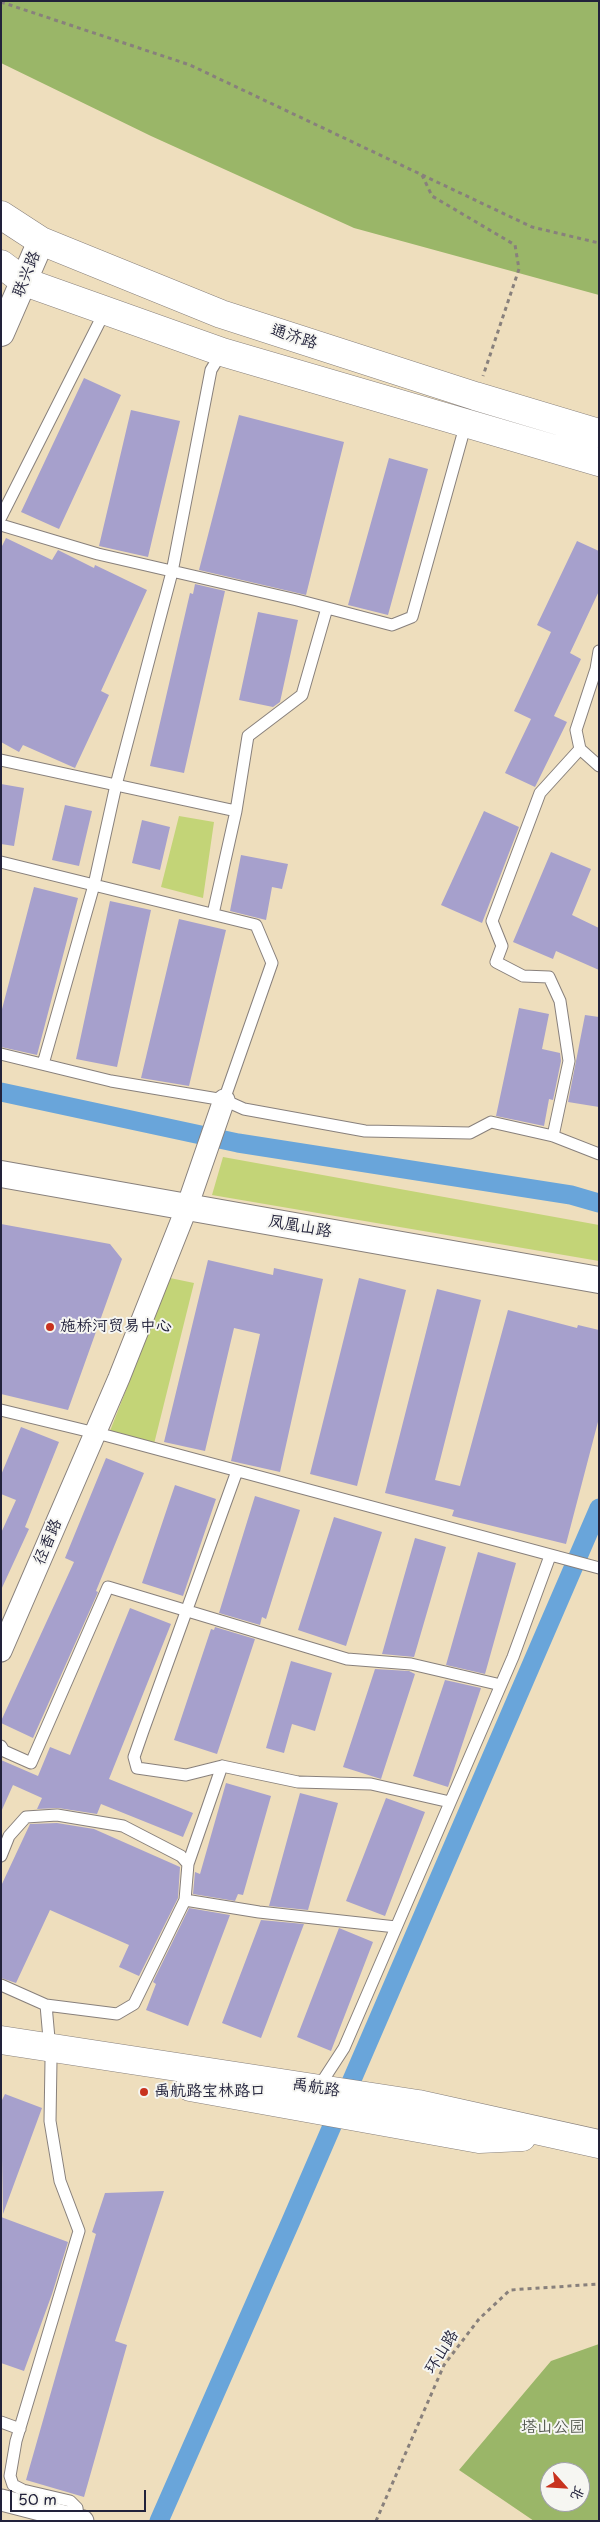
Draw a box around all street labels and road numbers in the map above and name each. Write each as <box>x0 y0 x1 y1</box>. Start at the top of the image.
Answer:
street label: 联兴路 <box>9 248 45 300</box>
street label: 通济路 <box>268 320 320 354</box>
street label: 凤凰山路 <box>267 1212 333 1242</box>
street label: 径香路 <box>30 1516 66 1568</box>
street label: 禹航路 <box>291 2075 341 2101</box>
street label: 环山路 <box>421 2327 463 2377</box>

